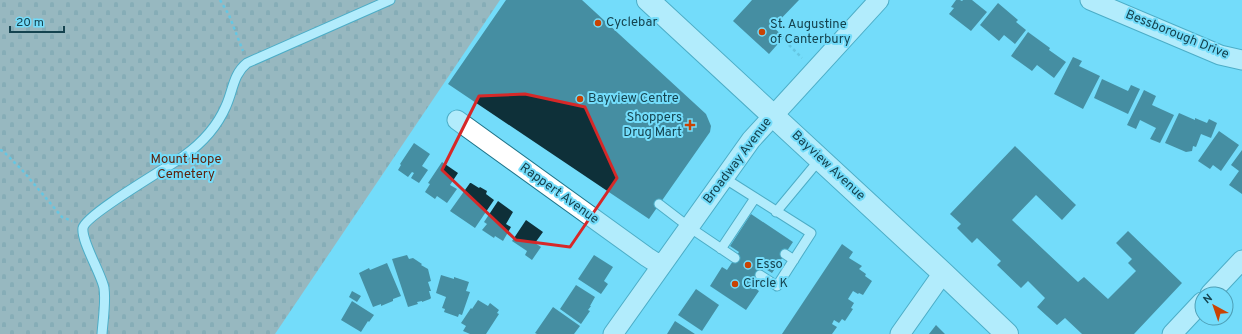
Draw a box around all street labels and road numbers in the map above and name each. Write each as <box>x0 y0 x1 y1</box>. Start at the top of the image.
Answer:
street label: Bessborough Drive <box>1123 7 1231 63</box>
street label: Broadway Avenue <box>700 115 776 207</box>
street label: Bayview Avenue <box>788 128 868 204</box>
street label: Rappert Avenue <box>516 160 602 228</box>

